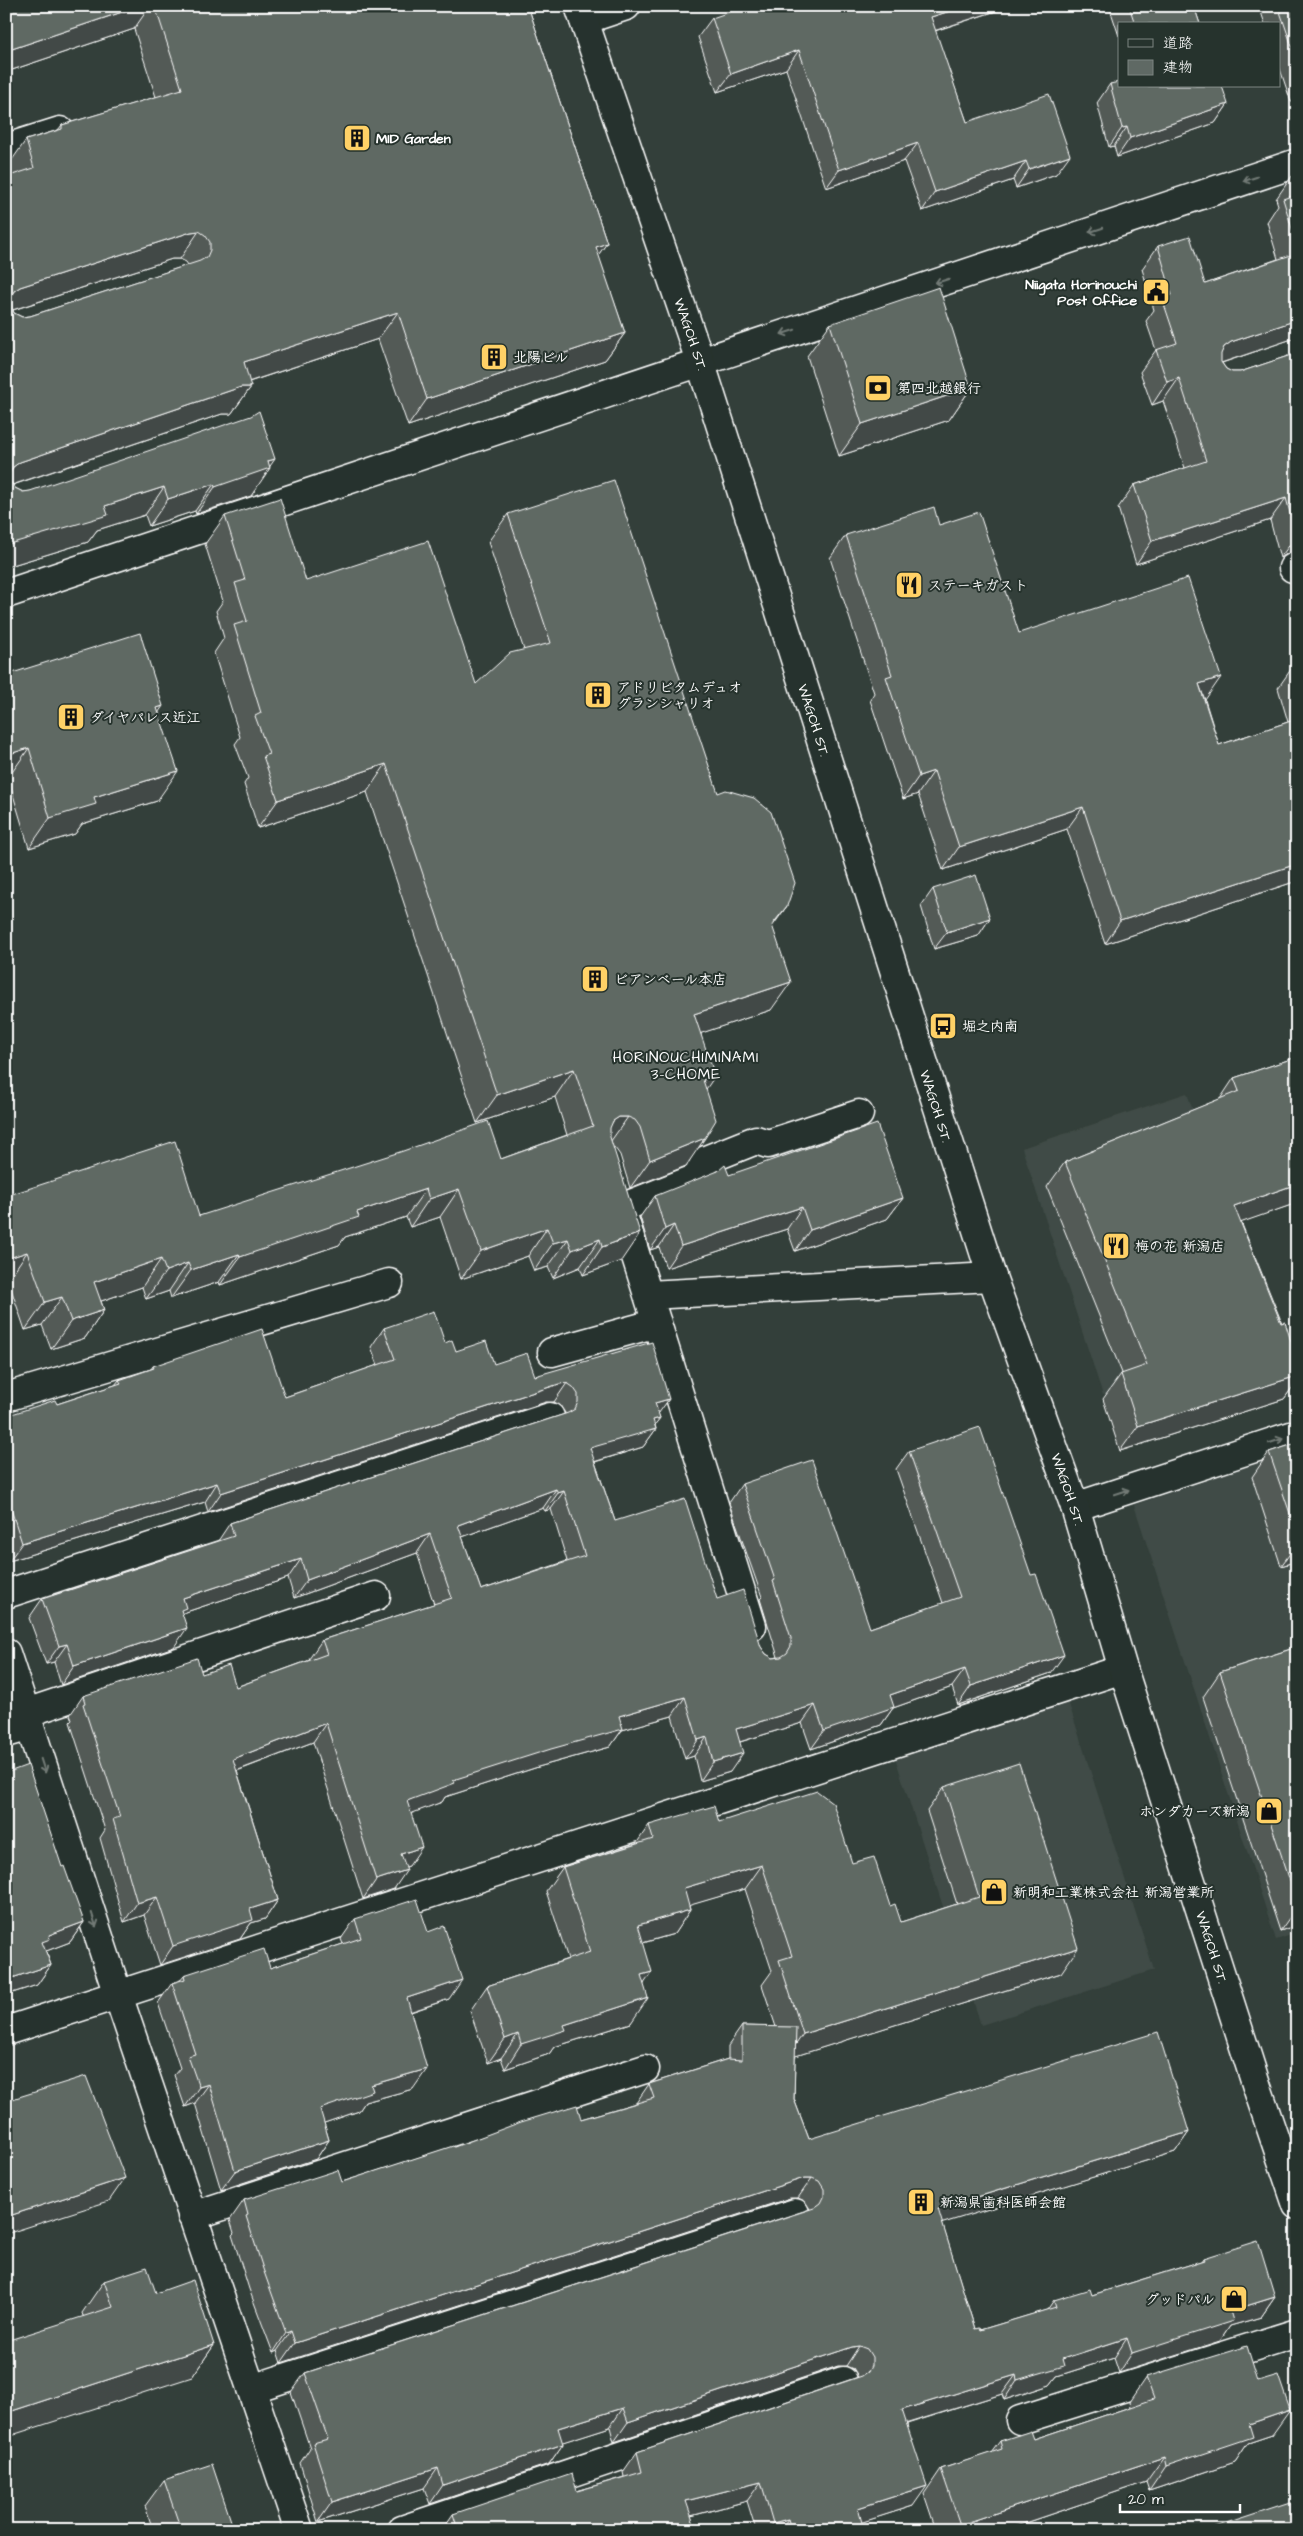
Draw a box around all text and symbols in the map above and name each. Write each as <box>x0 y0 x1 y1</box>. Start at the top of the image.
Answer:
legend <box>1118 22 1280 88</box>
text: 道路 <box>1163 33 1193 54</box>
text: 建物 <box>1163 57 1193 78</box>
building icon: MID Garden <box>342 123 372 153</box>
place label: MID Garden <box>376 129 451 149</box>
one-way arrow <box>1243 174 1259 184</box>
one-way arrow <box>1089 225 1105 235</box>
place label: Niigata Horinouchi Post Office <box>1025 275 1138 311</box>
one-way arrow <box>935 277 950 286</box>
public building icon: Niigata Horinouchi Post Office <box>1141 277 1171 307</box>
street label: WAGOH ST. <box>668 296 712 373</box>
one-way arrow <box>780 328 796 337</box>
building icon: 北陽ビル <box>479 342 509 372</box>
place label: 北陽ビル <box>513 348 569 368</box>
bank icon: 第四北越銀行 <box>863 373 893 403</box>
place label: 第四北越銀行 <box>897 379 981 399</box>
restaurant icon: ステーキガスト <box>894 570 924 600</box>
place label: ステーキガスト <box>928 576 1028 596</box>
place label: アドリビタムデュオ グランシャリオ <box>617 678 742 714</box>
building icon: アドリビタムデュオ グランシャリオ <box>583 680 613 710</box>
street label: WAGOH ST. <box>792 682 834 759</box>
building icon: ダイヤパレス近江 <box>56 702 86 732</box>
place label: ダイヤパレス近江 <box>90 708 201 728</box>
building icon: ビアンベール本店 <box>580 964 610 994</box>
place label: ビアンベール本店 <box>614 970 726 990</box>
bus stop icon: 堀之内南 <box>928 1011 958 1041</box>
place label: 堀之内南 <box>962 1017 1018 1037</box>
district label: HORINOUCHIMINAMI 3-CHOME <box>613 1047 759 1085</box>
street label: WAGOH ST. <box>914 1068 956 1145</box>
restaurant icon: 梅の花 新潟店 <box>1101 1231 1131 1261</box>
place label: 梅の花 新潟店 <box>1135 1237 1225 1257</box>
one-way arrow <box>1268 1435 1284 1445</box>
street label: WAGOH ST. <box>1045 1451 1089 1528</box>
one-way arrow <box>1113 1487 1129 1496</box>
one-way arrow <box>39 1758 49 1774</box>
shop icon: ホンダカーズ新潟 <box>1254 1796 1284 1826</box>
place label: ホンダカーズ新潟 <box>1139 1802 1250 1822</box>
shop icon: 新明和工業株式会社 新潟営業所 <box>979 1877 1009 1907</box>
place label: 新明和工業株式会社 新潟営業所 <box>1013 1883 1215 1903</box>
street label: WAGOH ST. <box>1190 1909 1232 1986</box>
one-way arrow <box>89 1912 99 1928</box>
building icon: 新潟県歯科医師会館 <box>906 2187 936 2217</box>
place label: 新潟県歯科医師会館 <box>940 2193 1066 2213</box>
shop icon: グッドパル <box>1219 2284 1249 2314</box>
place label: グッドパル <box>1146 2290 1215 2310</box>
scale bar <box>1120 2481 1240 2513</box>
text: 20 m <box>1128 2489 1164 2510</box>

